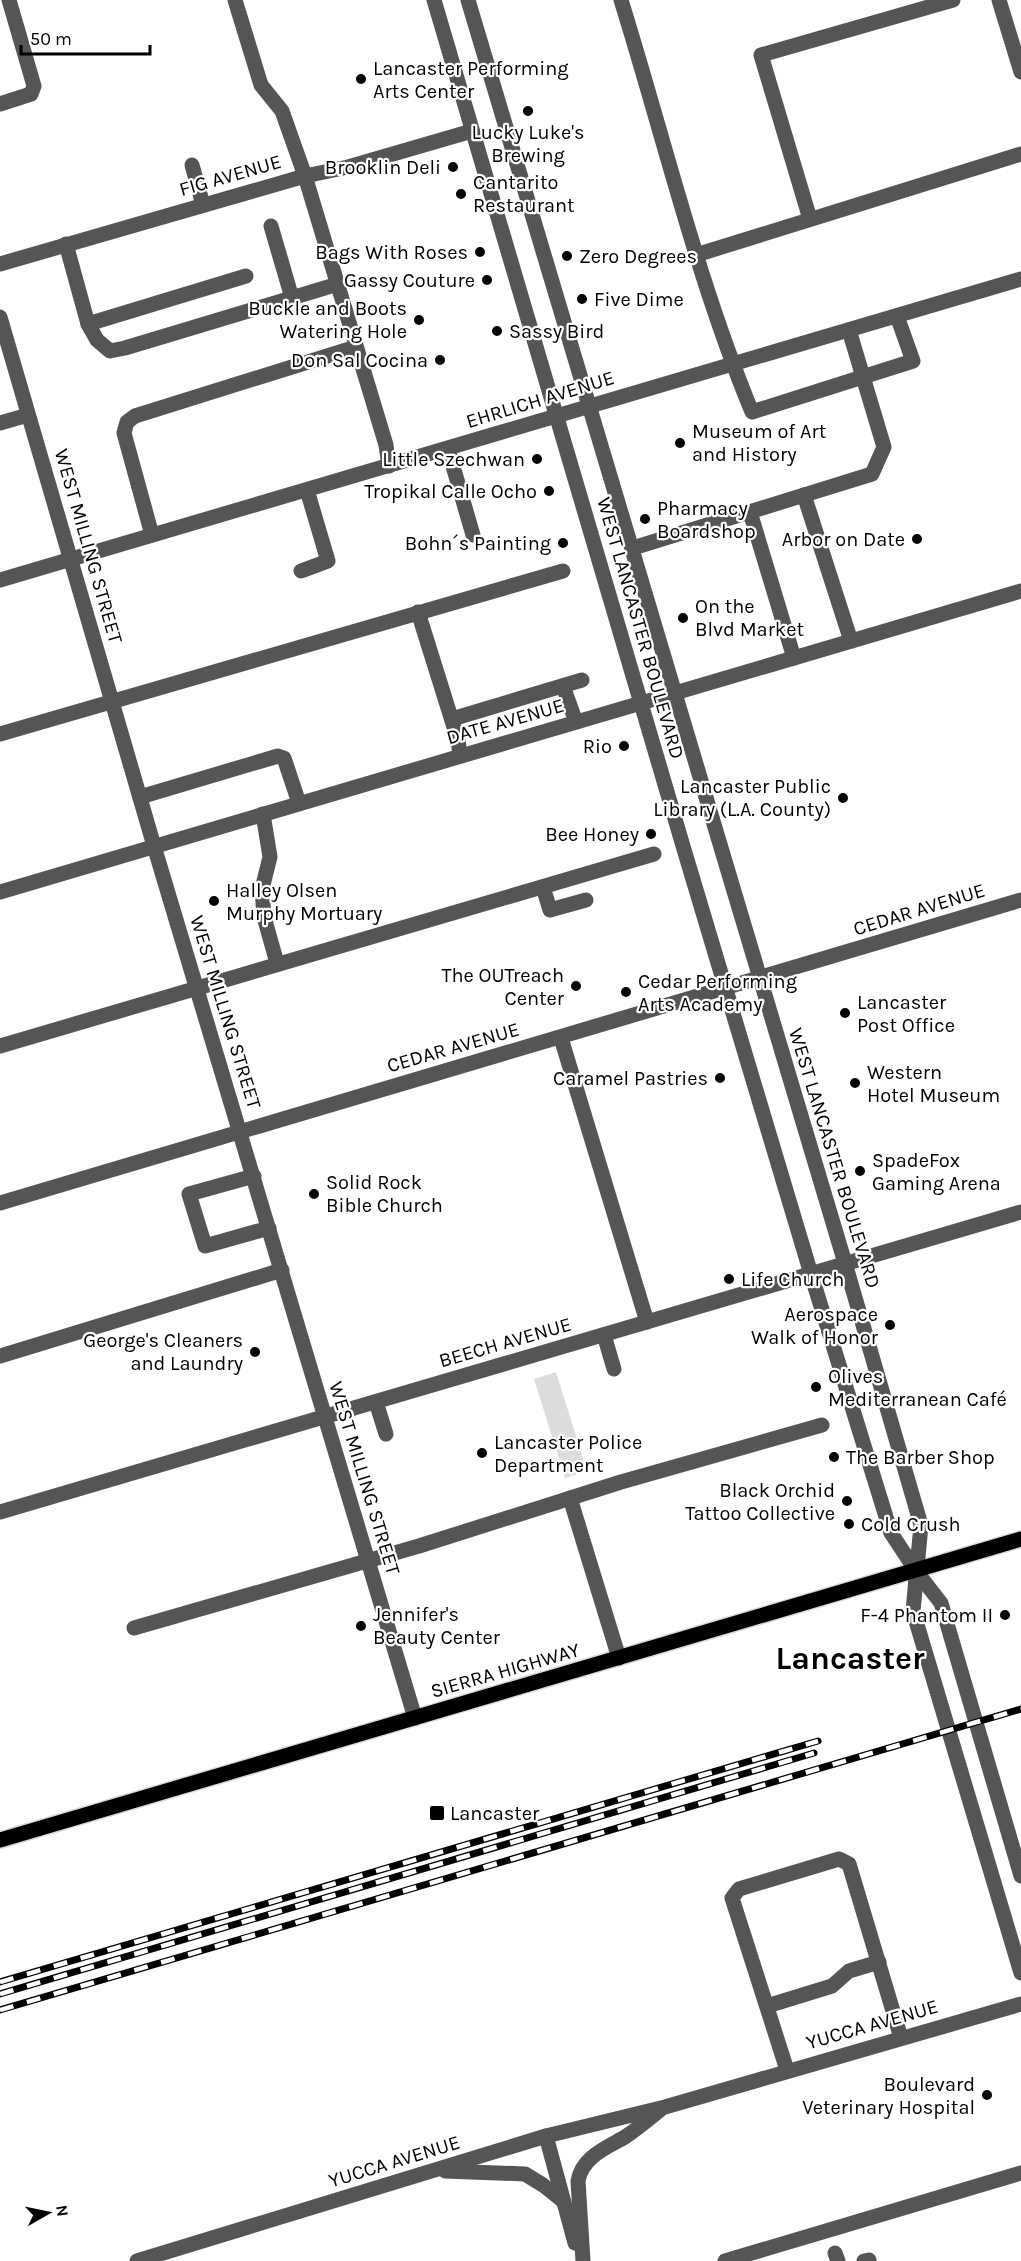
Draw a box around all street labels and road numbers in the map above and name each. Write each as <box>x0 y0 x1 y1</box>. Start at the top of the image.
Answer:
street label: FIG AVENUE <box>176 150 284 201</box>
street label: EHRLICH AVENUE <box>463 366 617 433</box>
street label: WEST MILLING STREET <box>50 446 127 646</box>
street label: WEST LANCASTER BOULEVARD <box>592 495 689 762</box>
street label: DATE AVENUE <box>444 694 567 749</box>
street label: CEDAR AVENUE <box>850 879 988 940</box>
street label: WEST MILLING STREET <box>185 913 266 1112</box>
street label: CEDAR AVENUE <box>384 1018 522 1077</box>
street label: WEST LANCASTER BOULEVARD <box>784 1025 885 1291</box>
street label: BEECH AVENUE <box>436 1313 574 1372</box>
street label: WEST MILLING STREET <box>324 1379 405 1578</box>
street label: SIERRA HIGHWAY <box>428 1638 582 1703</box>
street label: YUCCA AVENUE <box>804 1995 941 2054</box>
street label: YUCCA AVENUE <box>326 2131 463 2192</box>

